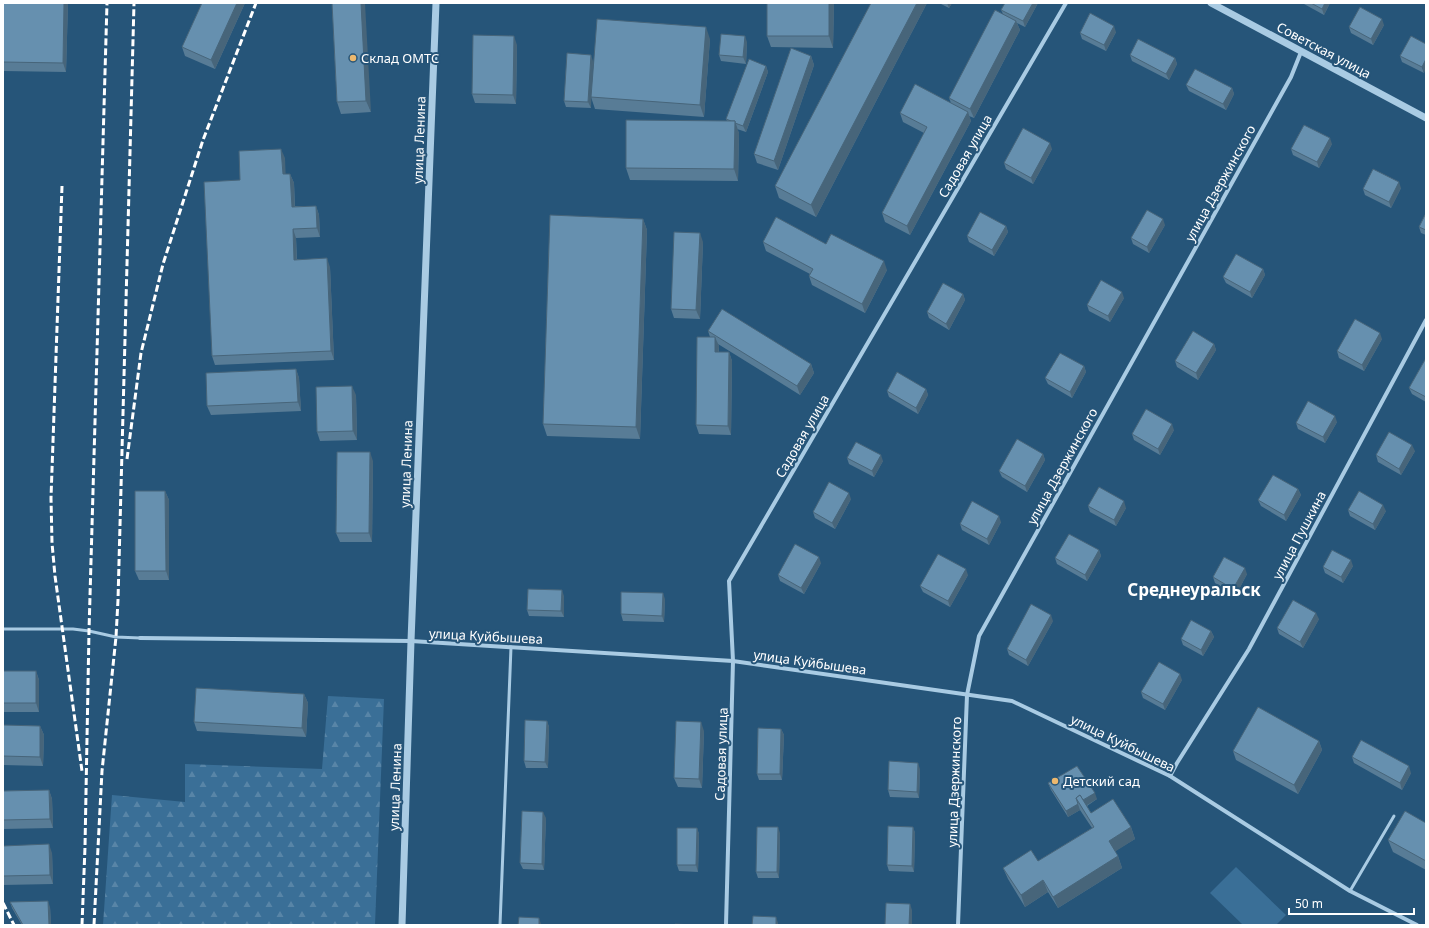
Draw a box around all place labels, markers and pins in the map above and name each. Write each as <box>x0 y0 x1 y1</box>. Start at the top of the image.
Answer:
place label: Склад ОМТС <box>361 49 439 67</box>
marker: Склад ОМТС <box>348 53 358 63</box>
place label: Детский сад <box>1063 772 1140 790</box>
marker: Детский сад <box>1050 776 1060 786</box>

